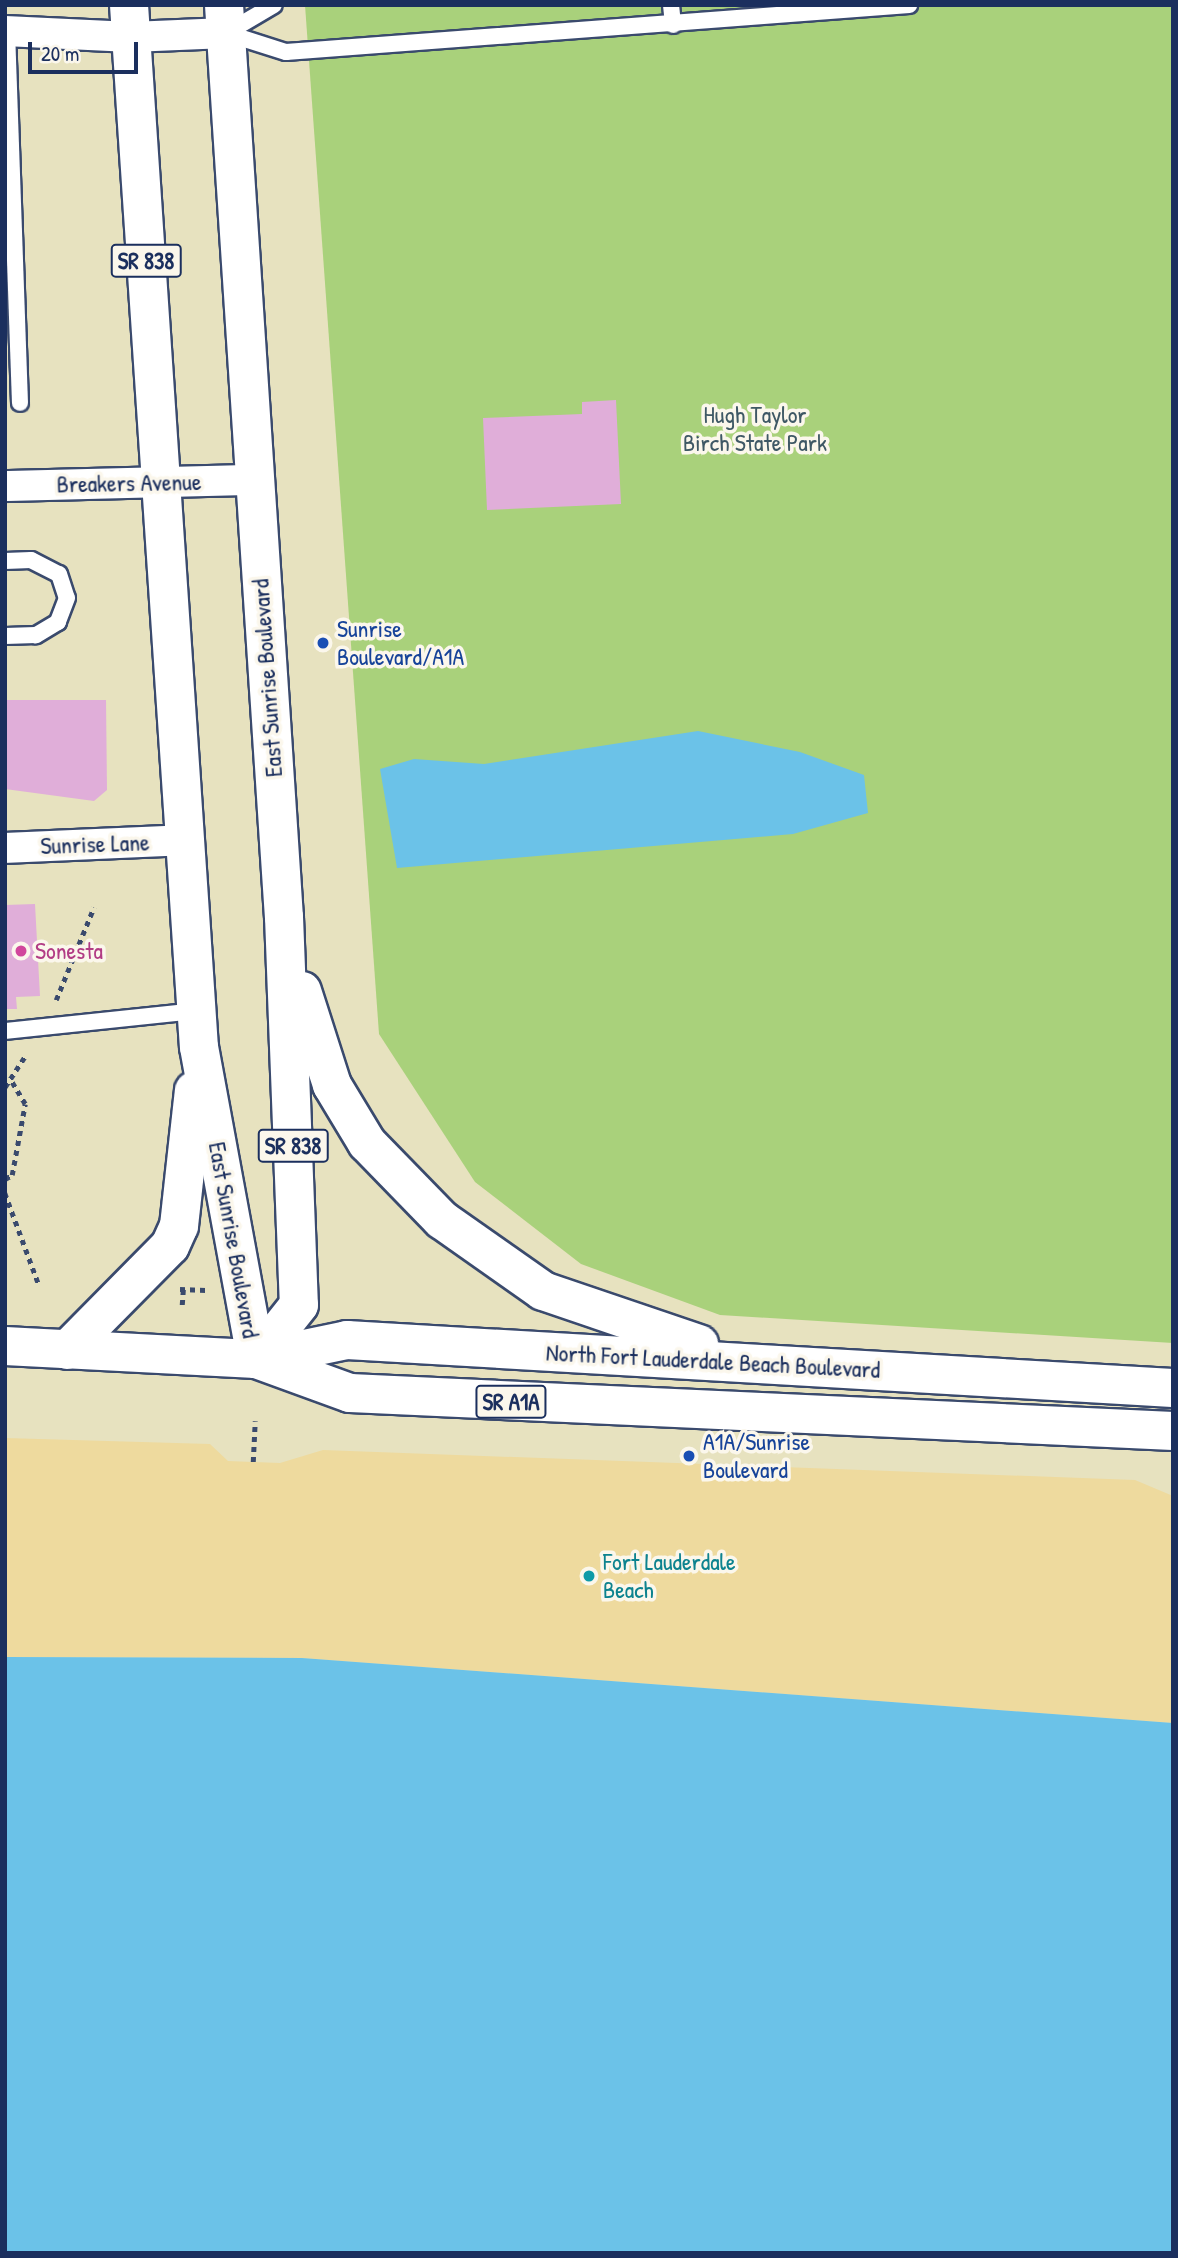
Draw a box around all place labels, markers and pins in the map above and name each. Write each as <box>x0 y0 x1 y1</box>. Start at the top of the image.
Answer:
place label: Sunrise Boulevard/A1A <box>337 615 464 671</box>
marker: Sunrise Boulevard/A1A <box>315 635 331 651</box>
place label: Sonesta <box>35 937 103 965</box>
marker: Sonesta <box>13 943 29 959</box>
place label: A1A/Sunrise Boulevard <box>703 1428 810 1484</box>
marker: A1A/Sunrise Boulevard <box>681 1448 697 1464</box>
place label: Fort Lauderdale Beach <box>603 1548 735 1604</box>
marker: Fort Lauderdale Beach <box>581 1568 597 1584</box>

